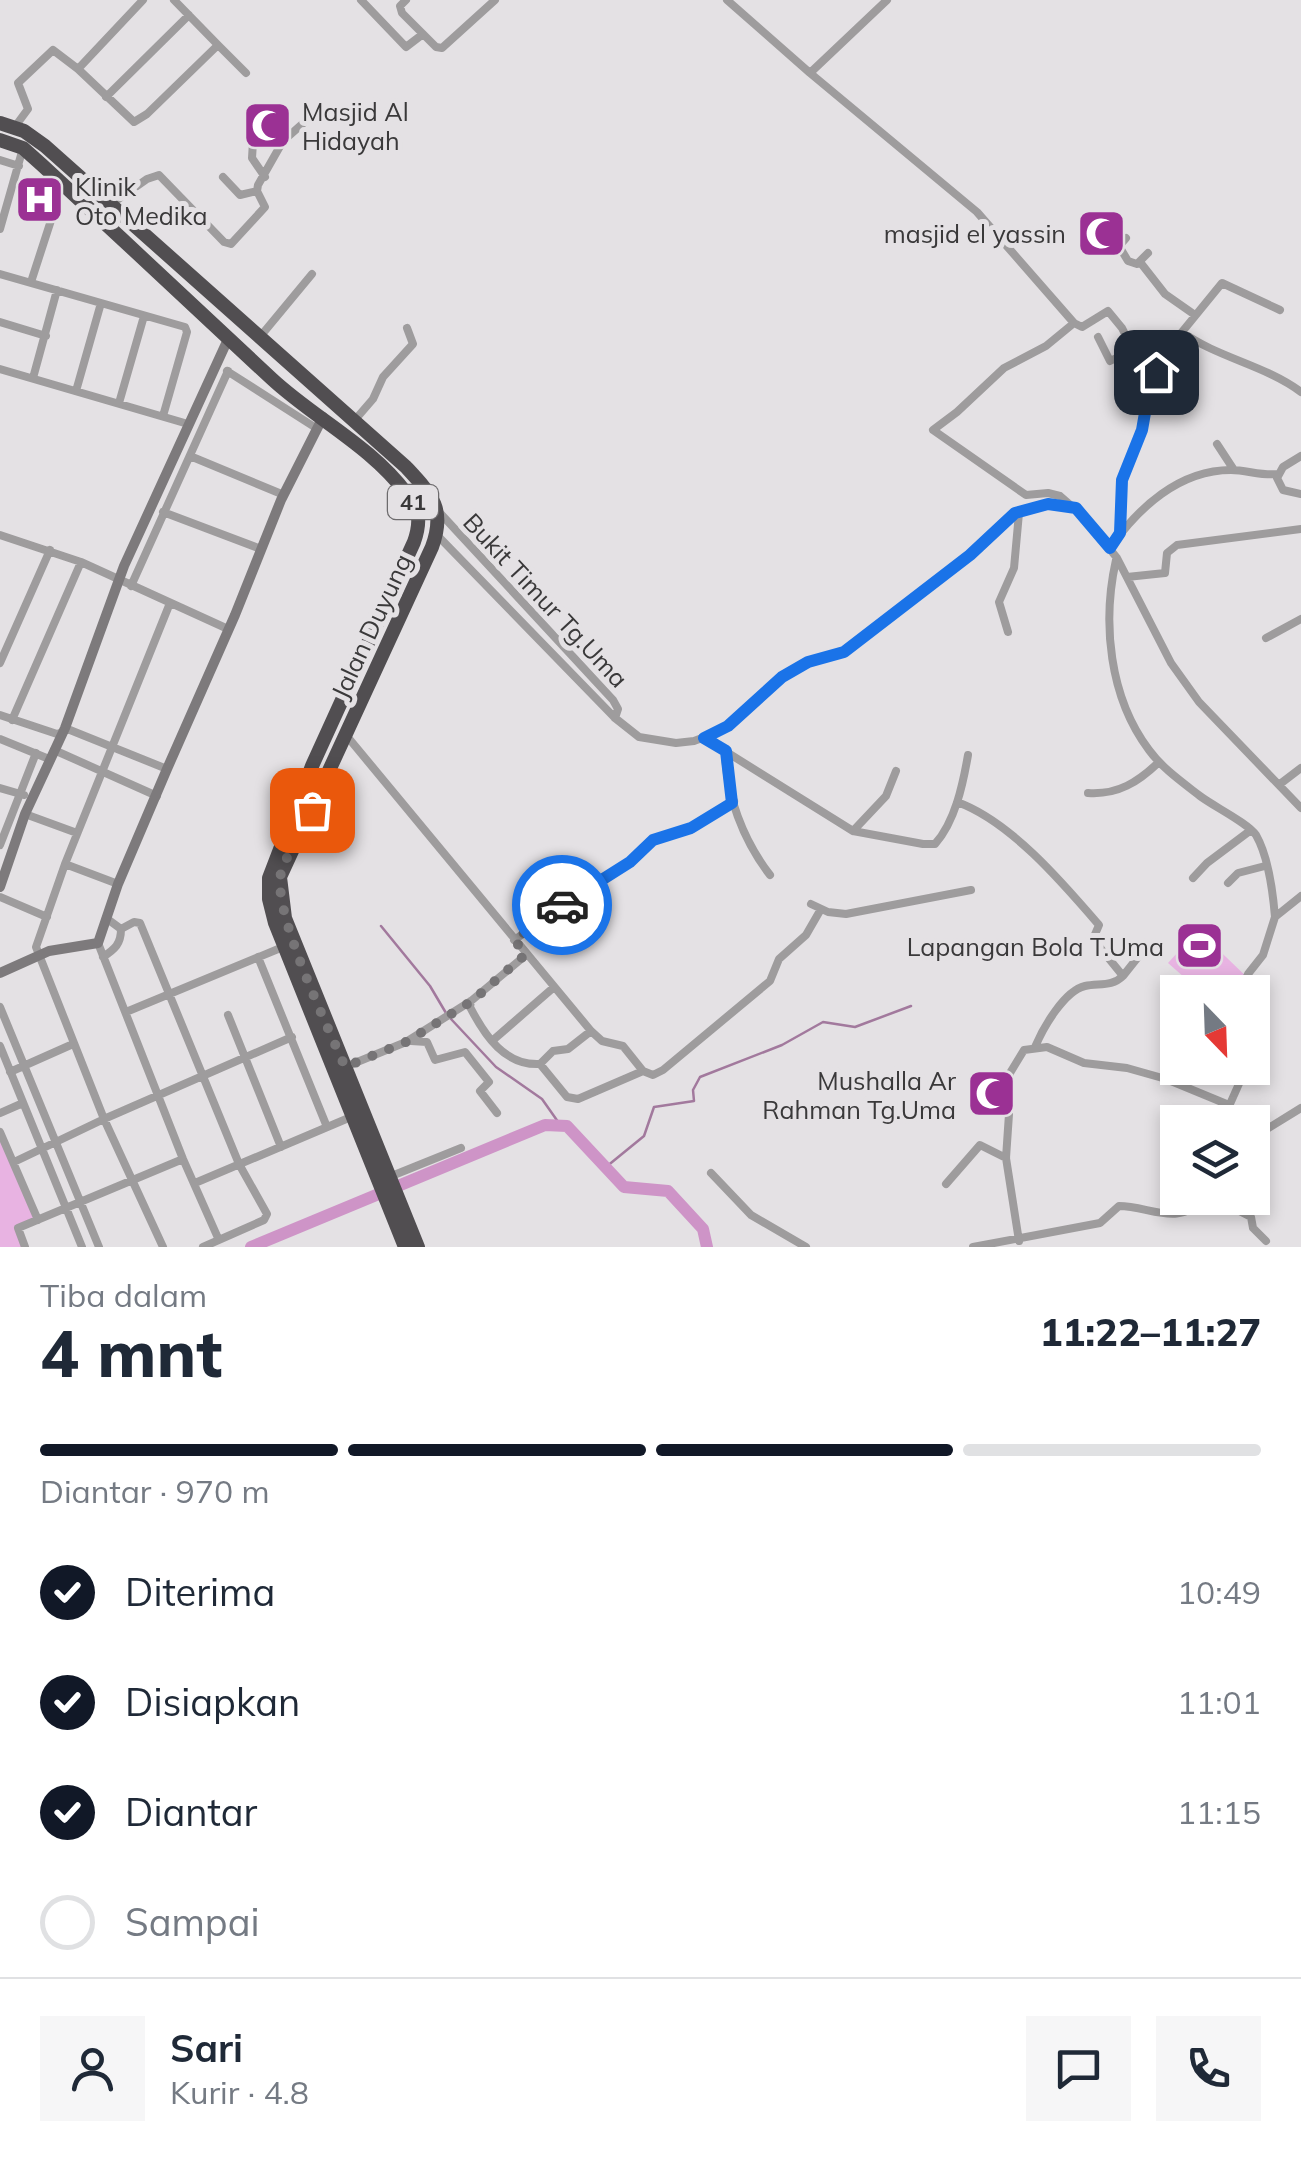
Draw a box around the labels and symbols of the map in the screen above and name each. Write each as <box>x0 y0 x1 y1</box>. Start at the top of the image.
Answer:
place label: Masjid Al Hidayah <box>302 96 409 156</box>
mosque icon: Masjid Al Hidayah <box>241 99 293 151</box>
place label: Klinik Oto Medika <box>75 171 207 231</box>
hospital icon: Klinik Oto Medika <box>14 174 66 226</box>
mosque icon: masjid el yassin <box>1075 207 1127 259</box>
place label: masjid el yassin <box>884 218 1066 249</box>
pin <box>1114 330 1199 415</box>
road number: 41 <box>388 485 438 519</box>
street label: Bukit Timur Tg.Uma <box>457 506 635 694</box>
street label: Jalan Duyung <box>324 549 418 703</box>
pin <box>270 768 355 853</box>
courier <box>512 855 612 955</box>
sports icon: Lapangan Bola T.Uma <box>1173 920 1225 972</box>
place label: Lapangan Bola T.Uma <box>907 931 1164 962</box>
north arrow <box>1160 975 1270 1085</box>
place label: Mushalla Ar Rahman Tg.Uma <box>762 1065 956 1125</box>
mosque icon: Mushalla Ar Rahman Tg.Uma <box>965 1068 1017 1120</box>

